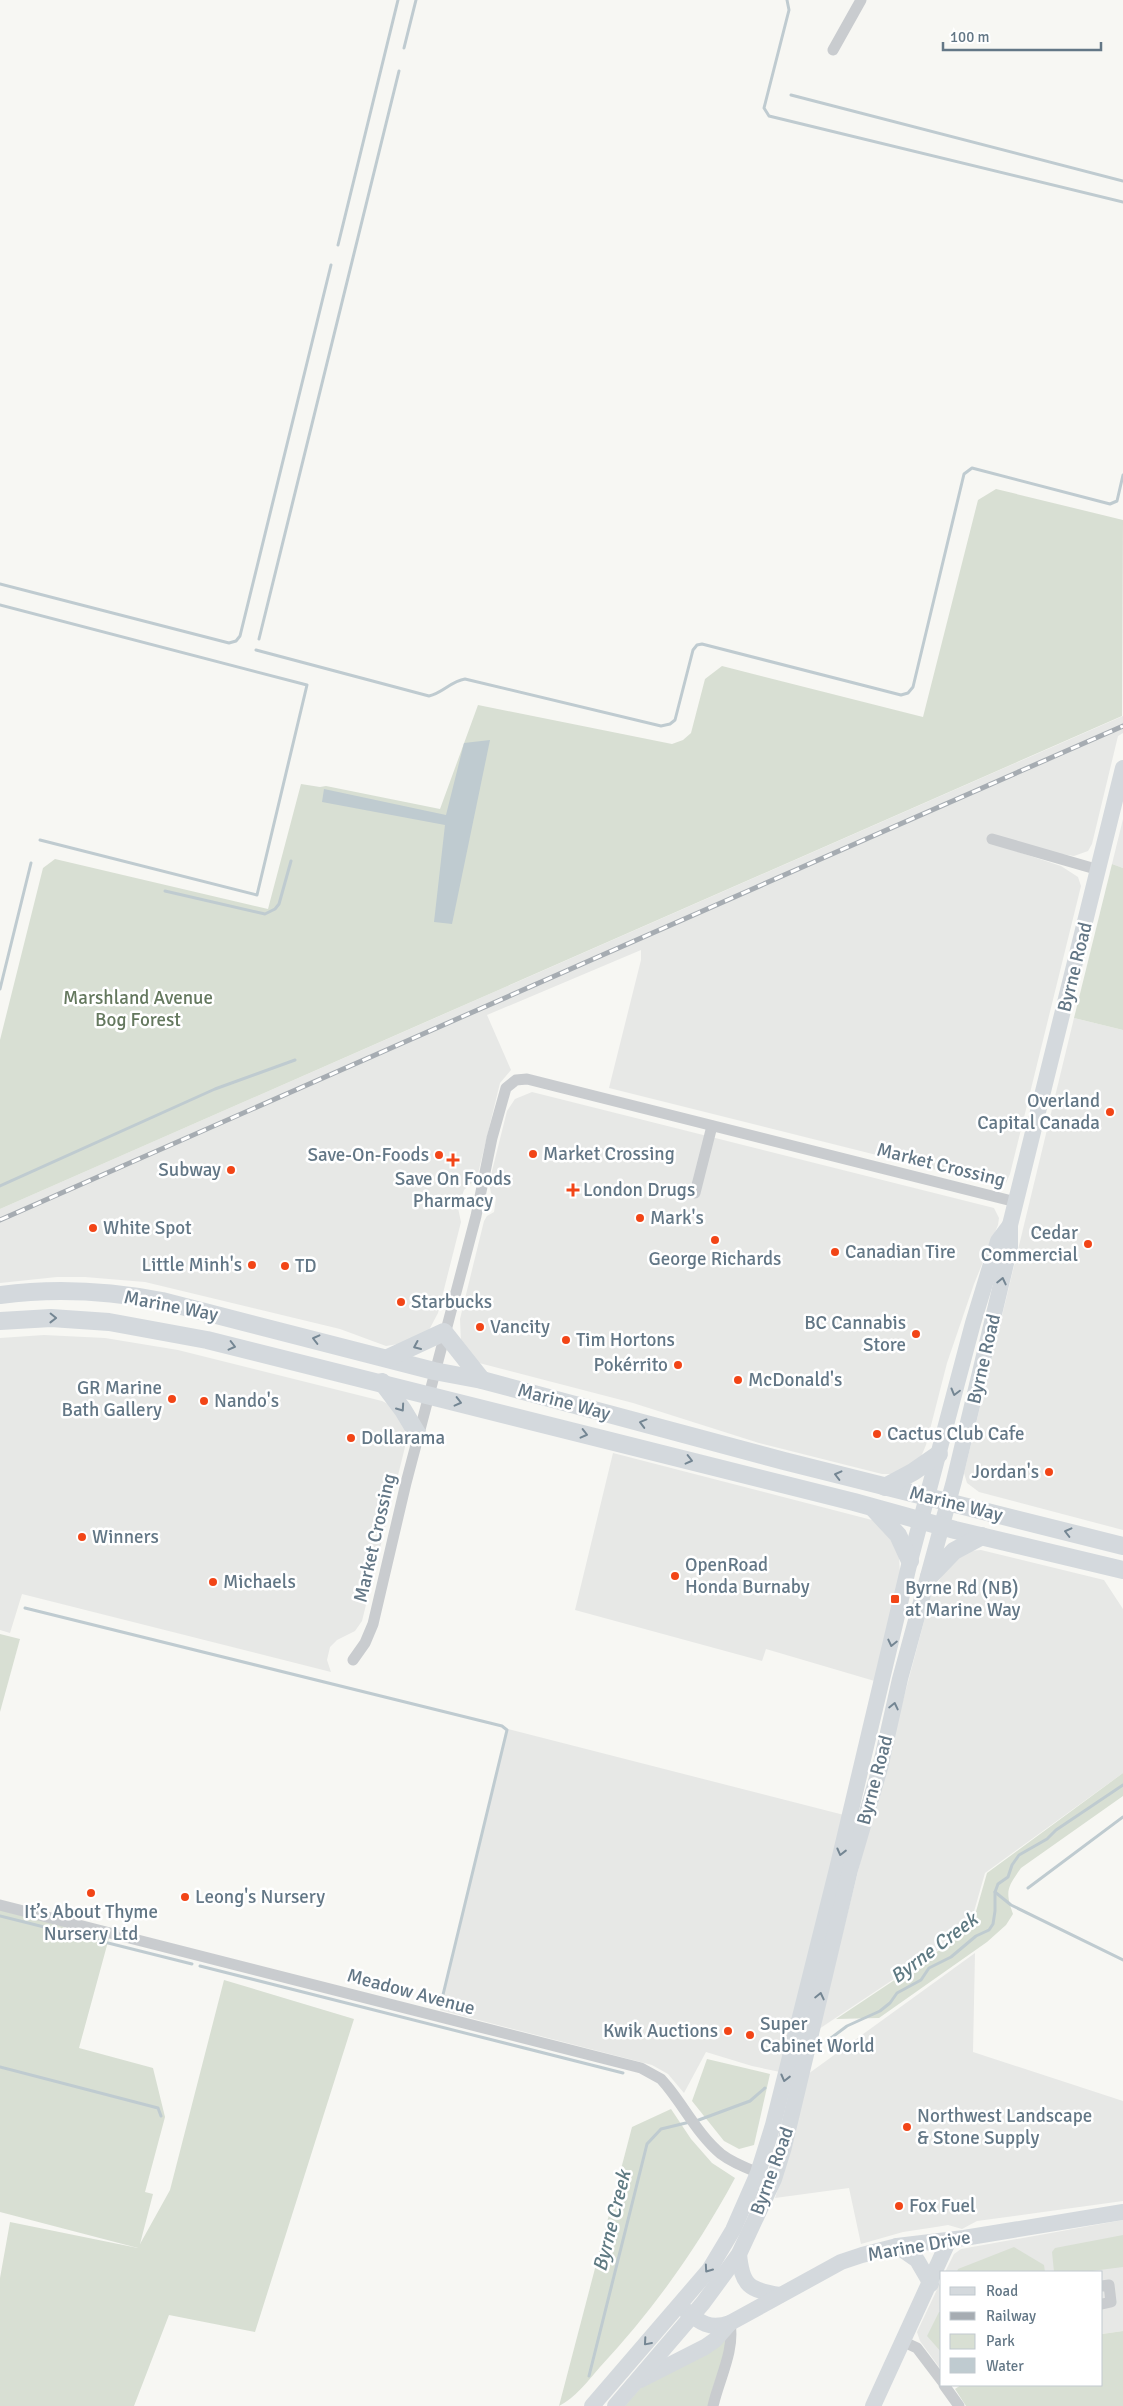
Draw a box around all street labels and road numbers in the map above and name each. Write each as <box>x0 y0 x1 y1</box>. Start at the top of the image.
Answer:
street label: Byrne Road <box>1052 920 1098 1014</box>
street label: Market Crossing <box>874 1137 1008 1193</box>
street label: Marine Way <box>122 1285 220 1327</box>
street label: Byrne Road <box>962 1312 1006 1406</box>
street label: Marine Way <box>515 1378 613 1426</box>
street label: Market Crossing <box>348 1471 402 1605</box>
street label: Marine Way <box>907 1481 1005 1527</box>
street label: Byrne Road <box>852 1733 898 1827</box>
street label: Meadow Avenue <box>344 1963 478 2021</box>
street label: Byrne Road <box>745 2124 799 2218</box>
street label: Marine Drive <box>866 2225 972 2267</box>

